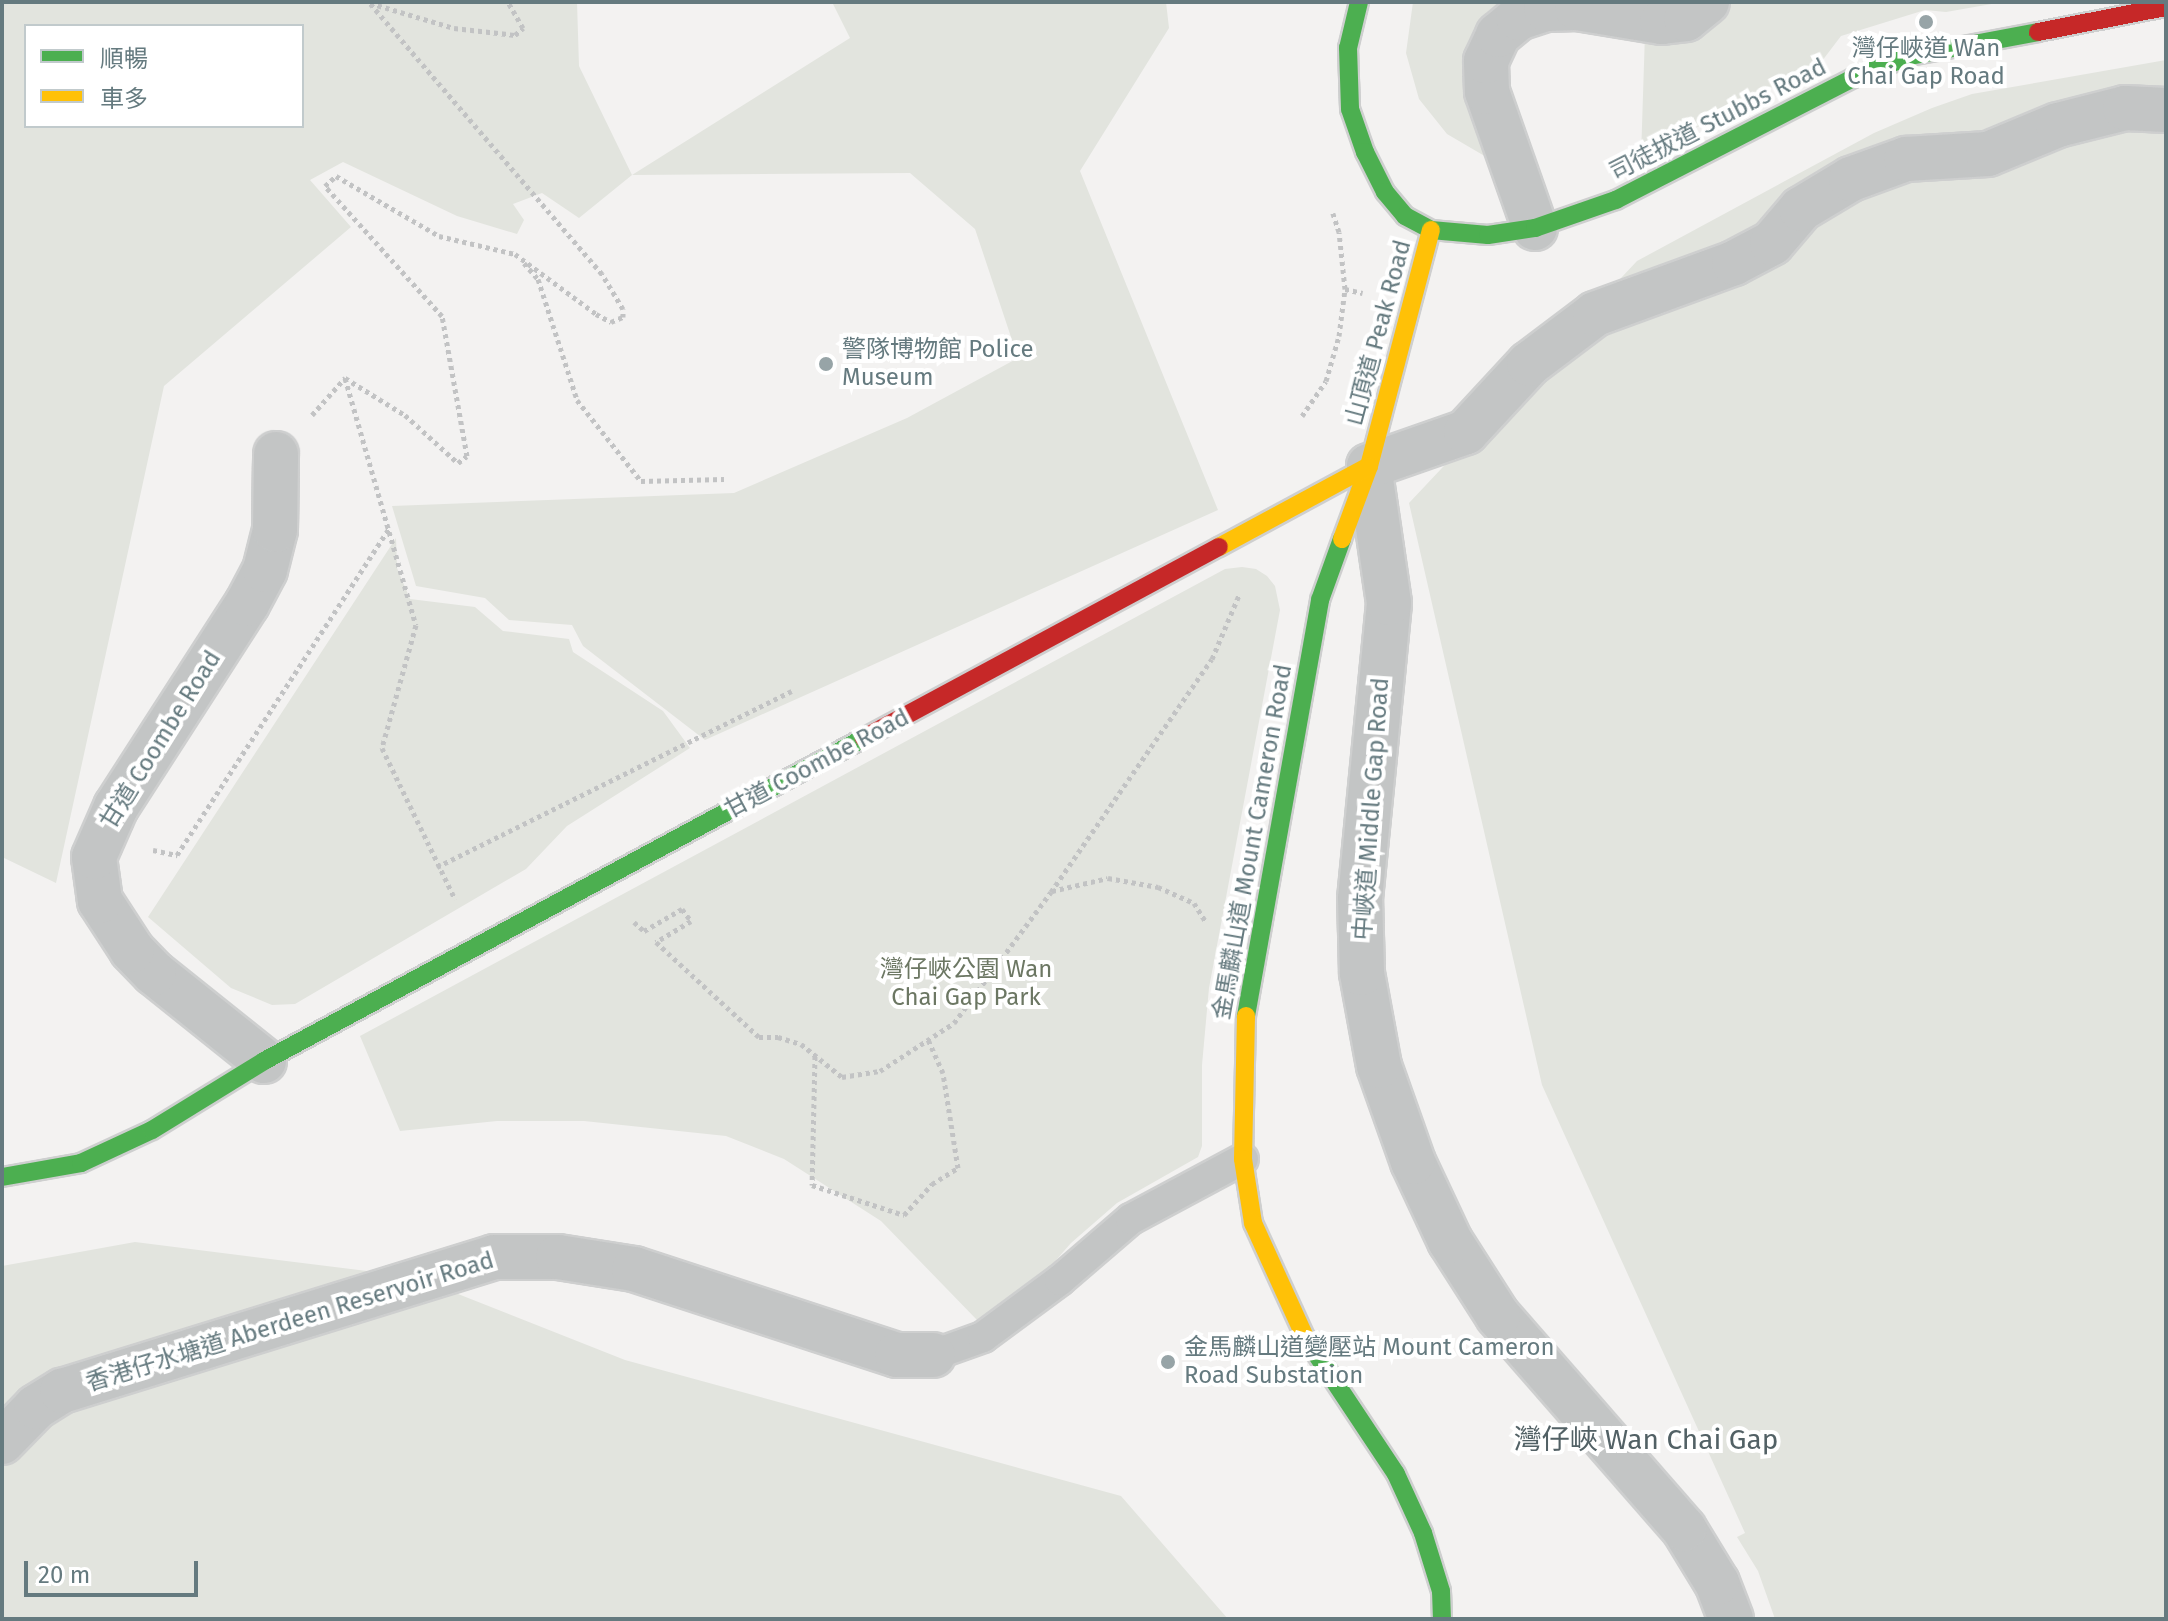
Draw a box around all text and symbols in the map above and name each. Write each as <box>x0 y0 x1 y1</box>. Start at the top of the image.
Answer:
marker: 灣仔峽道 Wan Chai Gap Road <box>1917 13 1935 31</box>
legend <box>24 24 304 128</box>
place label: 灣仔峽道 Wan Chai Gap Road <box>1847 35 2005 91</box>
text: 順暢 <box>100 45 148 73</box>
street label: 司徒拔道 Stubbs Road <box>1605 53 1831 187</box>
text: 車多 <box>100 85 148 113</box>
street label: 山頂道 Peak Road <box>1340 237 1418 429</box>
place label: 警隊博物館 Police Museum <box>842 336 1033 392</box>
marker: 警隊博物館 Police Museum <box>817 355 835 373</box>
street label: 甘道 Coombe Road <box>94 645 228 835</box>
street label: 金馬麟山道 Mount Cameron Road <box>1208 662 1298 1022</box>
street label: 中峽道 Middle Gap Road <box>1348 677 1396 941</box>
street label: 甘道 Coombe Road <box>720 703 914 825</box>
park label: 灣仔峽公園 Wan Chai Gap Park <box>880 956 1052 1012</box>
street label: 香港仔水塘道 Aberdeen Reservoir Road <box>82 1246 498 1398</box>
place label: 金馬麟山道變壓站 Mount Cameron Road Substation <box>1184 1334 1555 1390</box>
marker: 金馬麟山道變壓站 Mount Cameron Road Substation <box>1159 1353 1177 1371</box>
district label: 灣仔峽 Wan Chai Gap <box>1514 1423 1778 1457</box>
scale bar <box>28 1545 202 1595</box>
text: 20 m <box>38 1561 90 1589</box>

